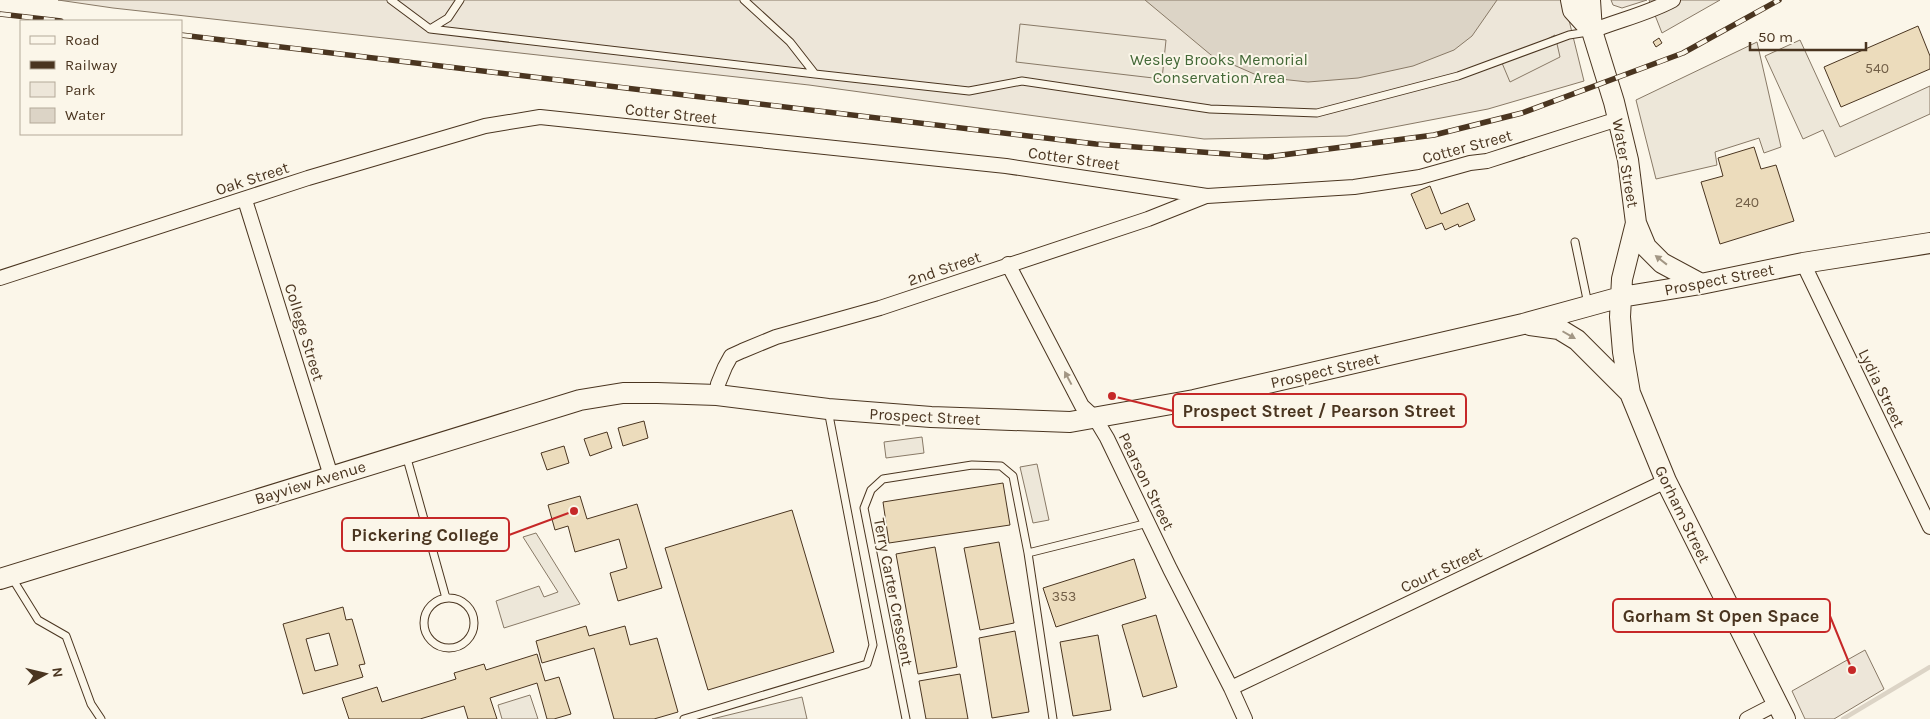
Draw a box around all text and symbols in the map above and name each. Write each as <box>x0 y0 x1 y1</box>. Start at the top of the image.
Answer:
legend <box>20 20 182 135</box>
scale bar <box>1750 20 1866 52</box>
text: 50 m <box>1758 28 1793 46</box>
text: Road <box>65 31 100 49</box>
park label: Wesley Brooks Memorial Conservation Area <box>1130 50 1308 87</box>
text: Railway <box>65 56 117 74</box>
house number: 540 <box>1865 60 1889 77</box>
text: Park <box>65 81 95 99</box>
street label: Cotter Street <box>624 99 718 128</box>
text: Water <box>65 106 106 124</box>
street label: Water Street <box>1608 117 1643 209</box>
street label: Cotter Street <box>1420 125 1514 168</box>
street label: Cotter Street <box>1027 143 1121 174</box>
street label: Oak Street <box>213 158 291 199</box>
house number: 240 <box>1735 194 1759 211</box>
street label: 2nd Street <box>905 247 983 290</box>
one-way arrow <box>1655 255 1668 266</box>
street label: Prospect Street <box>1663 260 1776 299</box>
street label: College Street <box>281 281 328 383</box>
one-way arrow <box>1563 331 1576 340</box>
street label: Lydia Street <box>1854 346 1909 431</box>
street label: Prospect Street <box>1269 349 1382 392</box>
one-way arrow <box>1064 371 1072 386</box>
callout: Prospect Street / Pearson Street <box>1173 394 1466 427</box>
text: Prospect Street / Pearson Street <box>1182 400 1456 422</box>
street label: Prospect Street <box>869 404 981 429</box>
street label: Pearson Street <box>1115 429 1178 533</box>
street label: Bayview Avenue <box>252 457 368 508</box>
street label: Gorham Street <box>1651 462 1714 566</box>
street label: Terry Carter Crescent <box>870 516 917 668</box>
callout: Pickering College <box>342 518 509 551</box>
text: Pickering College <box>351 524 499 546</box>
street label: Court Street <box>1397 542 1485 597</box>
house number: 353 <box>1052 588 1076 605</box>
callout: Gorham St Open Space <box>1613 599 1830 632</box>
text: Gorham St Open Space <box>1623 605 1819 627</box>
north arrow <box>20 649 70 699</box>
text: N <box>48 666 66 678</box>

